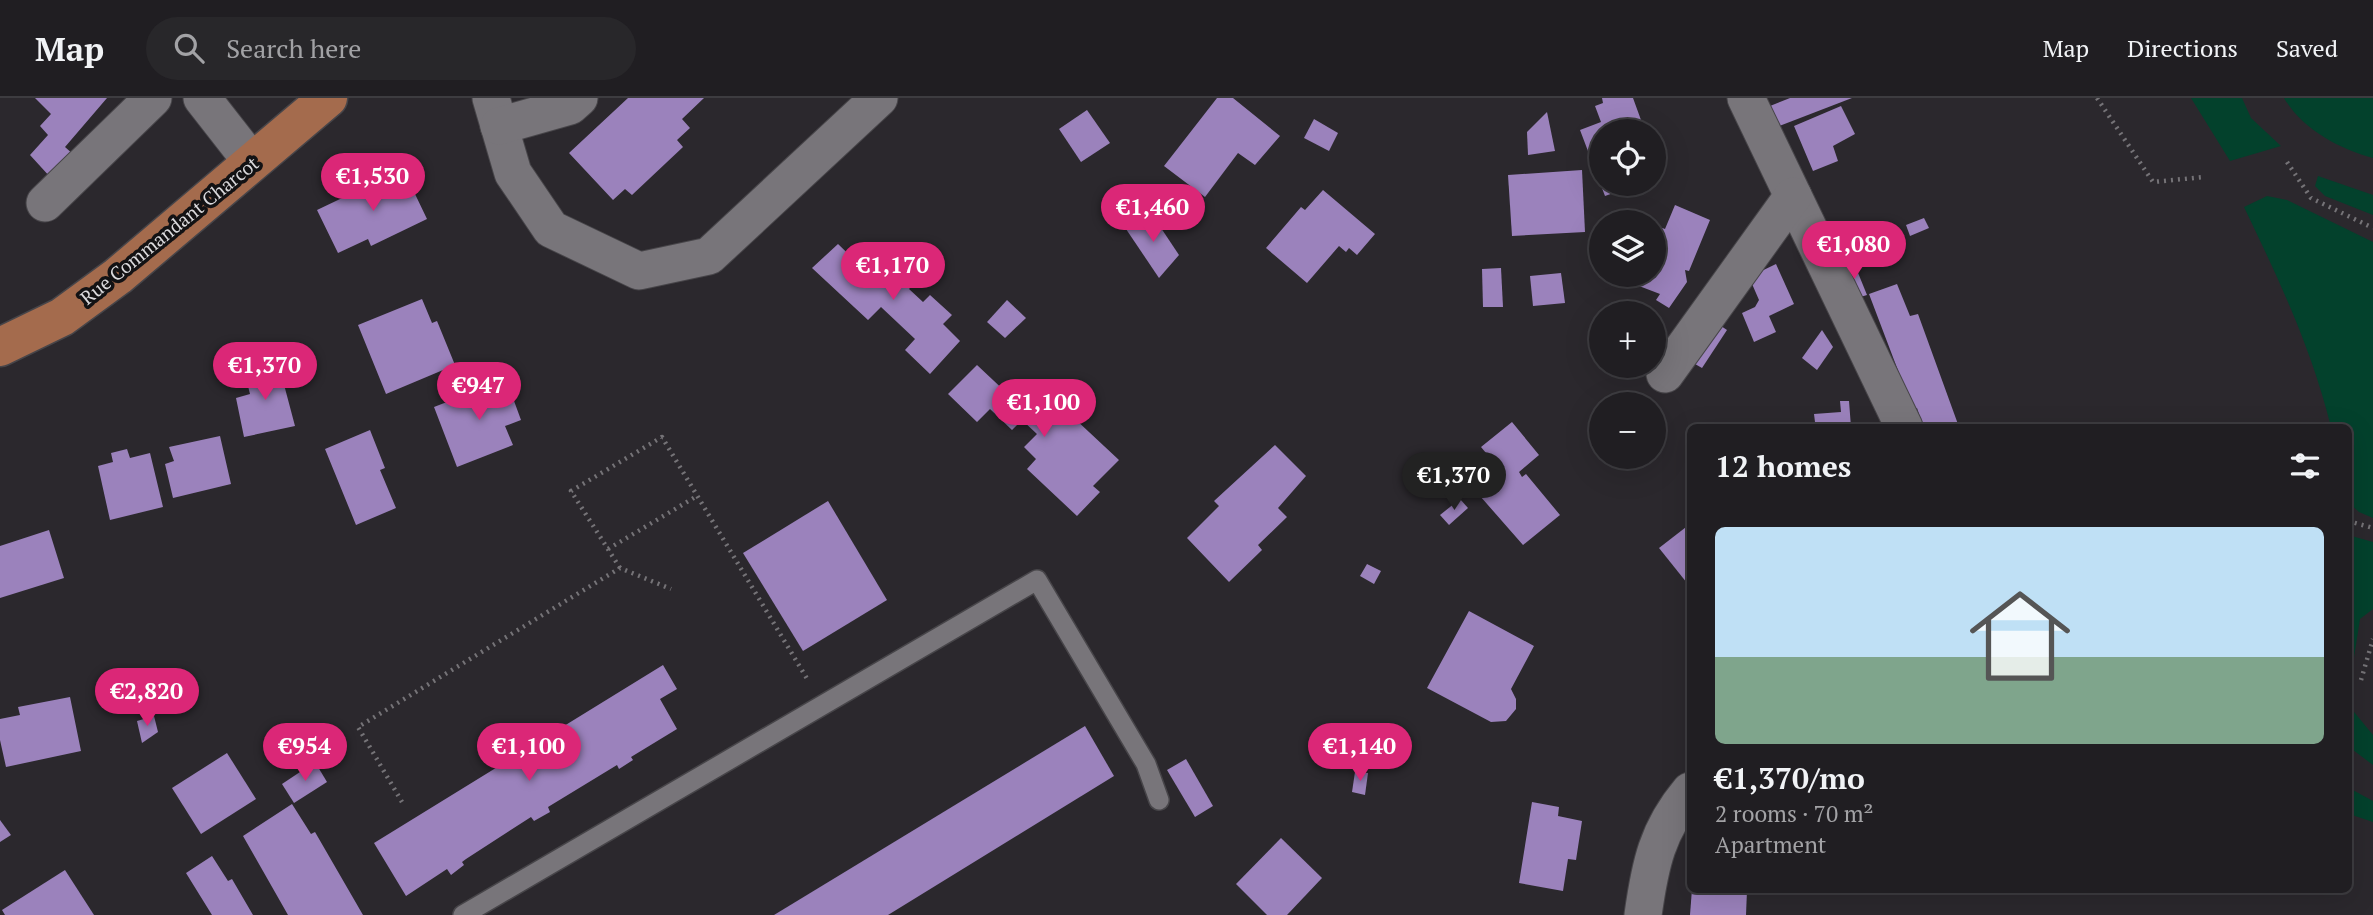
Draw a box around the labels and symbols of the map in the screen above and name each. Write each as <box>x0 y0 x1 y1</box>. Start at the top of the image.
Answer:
street label: Rue Commandant Charcot <box>75 150 263 310</box>
pin: €1,530 <box>316 153 430 213</box>
pin: €1,460 <box>1096 184 1210 244</box>
pin: €1,080 <box>1797 222 1911 281</box>
pin: €1,170 <box>836 242 950 302</box>
pin: €1,370 <box>208 342 322 402</box>
pin: €947 <box>438 362 520 422</box>
pin: €1,100 <box>987 380 1101 439</box>
pin: €1,370 <box>1397 452 1511 512</box>
pin: €2,820 <box>90 668 204 728</box>
pin: €954 <box>264 724 346 783</box>
pin: €1,100 <box>472 724 586 783</box>
pin: €1,140 <box>1303 724 1417 783</box>

